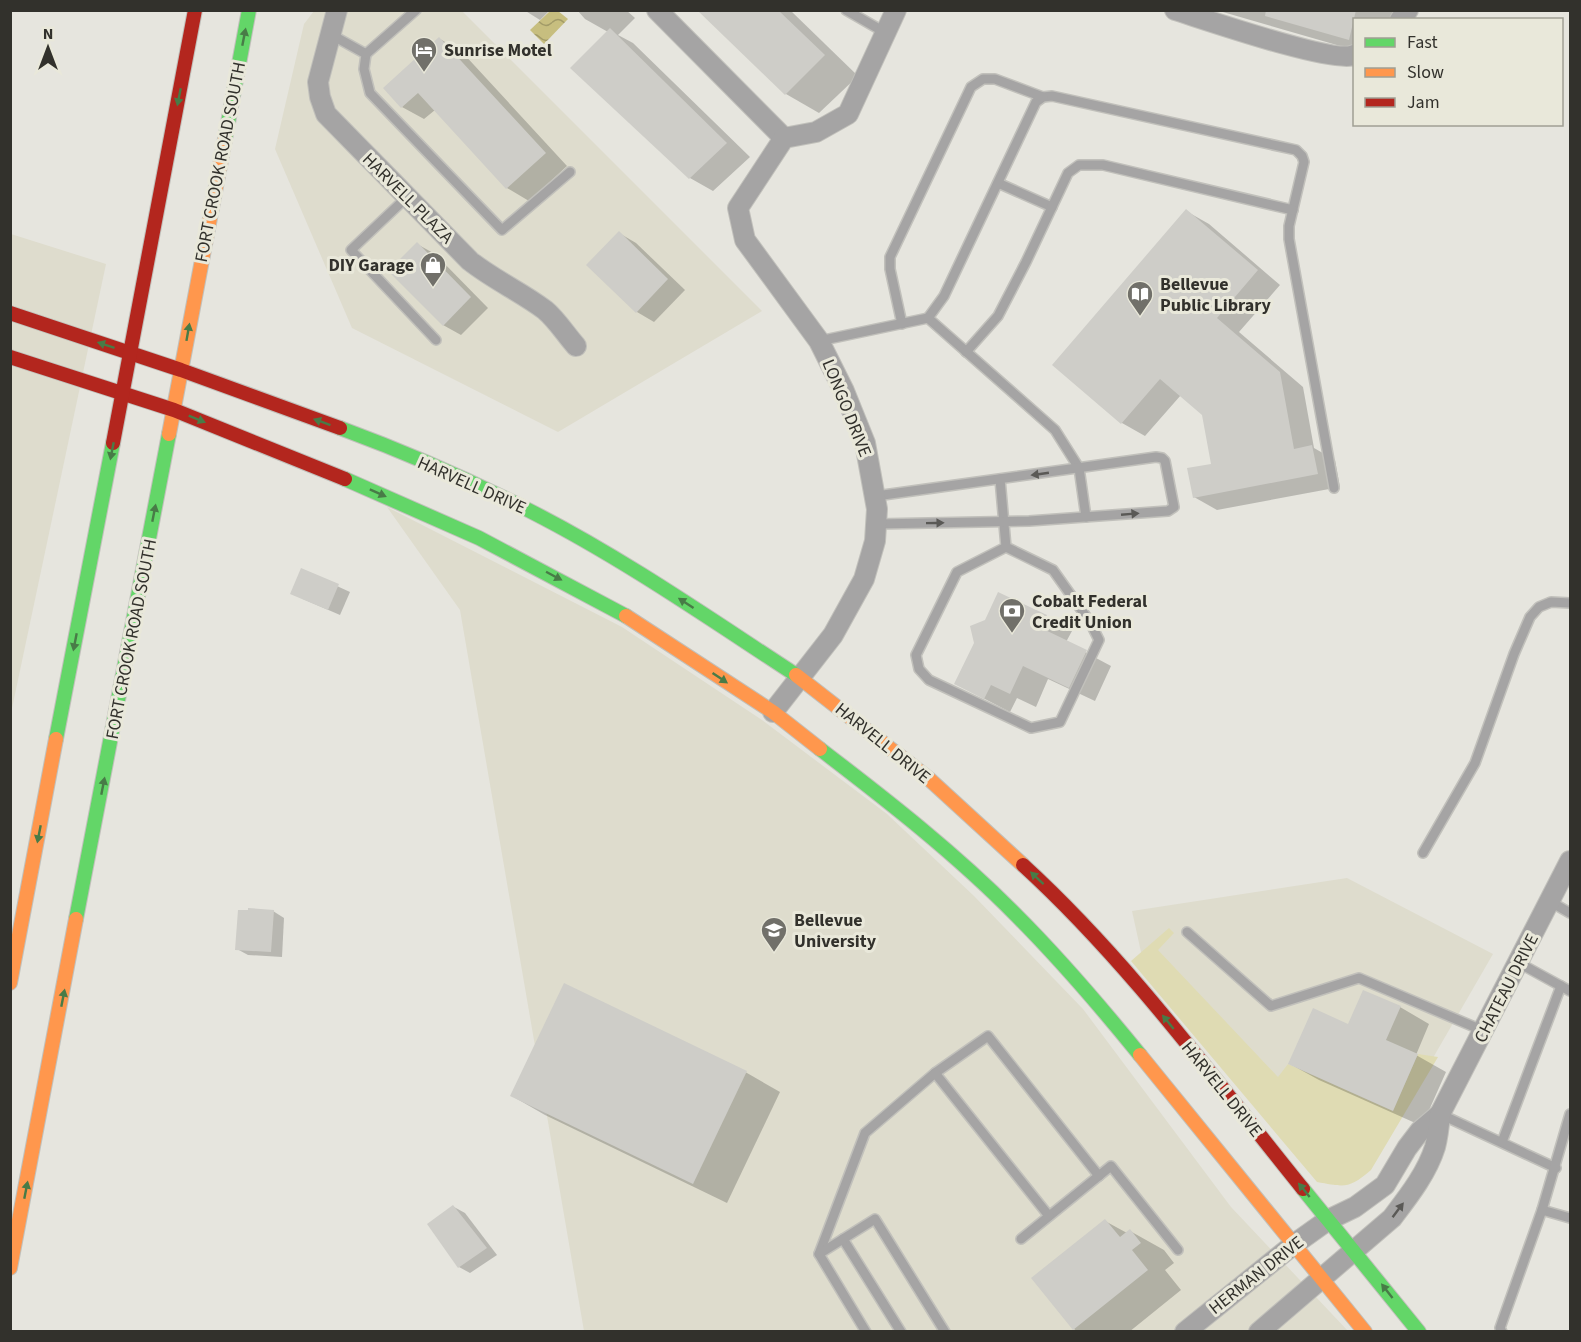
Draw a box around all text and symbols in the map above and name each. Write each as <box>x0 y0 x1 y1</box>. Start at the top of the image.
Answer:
north arrow <box>18 18 78 78</box>
legend <box>1353 18 1563 126</box>
text: N <box>43 23 53 45</box>
one-way arrow <box>240 27 249 46</box>
text: Fast <box>1407 30 1438 55</box>
hotel icon: Sunrise Motel <box>409 35 439 73</box>
place label: Sunrise Motel <box>444 38 552 63</box>
street label: FORT CROOK ROAD SOUTH <box>189 60 252 264</box>
text: Slow <box>1407 60 1444 85</box>
one-way arrow <box>174 87 183 106</box>
text: Jam <box>1407 90 1440 115</box>
street label: HARVELL PLAZA <box>356 147 459 250</box>
shop icon: DIY Garage <box>418 250 448 288</box>
place label: DIY Garage <box>328 253 414 278</box>
place label: Bellevue Public Library <box>1160 272 1271 318</box>
library icon: Bellevue Public Library <box>1125 279 1155 317</box>
one-way arrow <box>184 322 193 341</box>
one-way arrow <box>97 340 115 349</box>
street label: LONGO DRIVE <box>816 356 877 461</box>
one-way arrow <box>189 415 207 425</box>
one-way arrow <box>313 416 331 426</box>
one-way arrow <box>107 442 116 461</box>
street label: HARVELL DRIVE <box>413 450 530 521</box>
one-way arrow <box>1030 469 1049 478</box>
one-way arrow <box>369 489 387 498</box>
one-way arrow <box>150 504 159 523</box>
one-way arrow <box>1120 509 1139 518</box>
one-way arrow <box>926 518 945 528</box>
street label: FORT CROOK ROAD SOUTH <box>100 537 163 741</box>
one-way arrow <box>546 571 563 581</box>
place label: Cobalt Federal Credit Union <box>1032 589 1147 635</box>
bank icon: Cobalt Federal Credit Union <box>997 596 1027 634</box>
one-way arrow <box>678 598 694 609</box>
one-way arrow <box>70 633 79 652</box>
one-way arrow <box>712 672 728 684</box>
street label: HARVELL DRIVE <box>830 697 936 790</box>
one-way arrow <box>99 776 108 795</box>
one-way arrow <box>34 825 43 844</box>
one-way arrow <box>1030 872 1045 885</box>
place label: Bellevue University <box>794 908 877 954</box>
school or university icon: Bellevue University <box>759 915 789 953</box>
street label: CHATEAU DRIVE <box>1468 929 1545 1047</box>
one-way arrow <box>59 989 68 1008</box>
one-way arrow <box>1162 1015 1175 1030</box>
street label: HARVELL DRIVE <box>1175 1036 1268 1142</box>
one-way arrow <box>22 1180 31 1199</box>
one-way arrow <box>1298 1183 1310 1198</box>
one-way arrow <box>1391 1203 1403 1218</box>
street label: HERMAN DRIVE <box>1204 1230 1309 1320</box>
one-way arrow <box>1381 1283 1394 1299</box>

